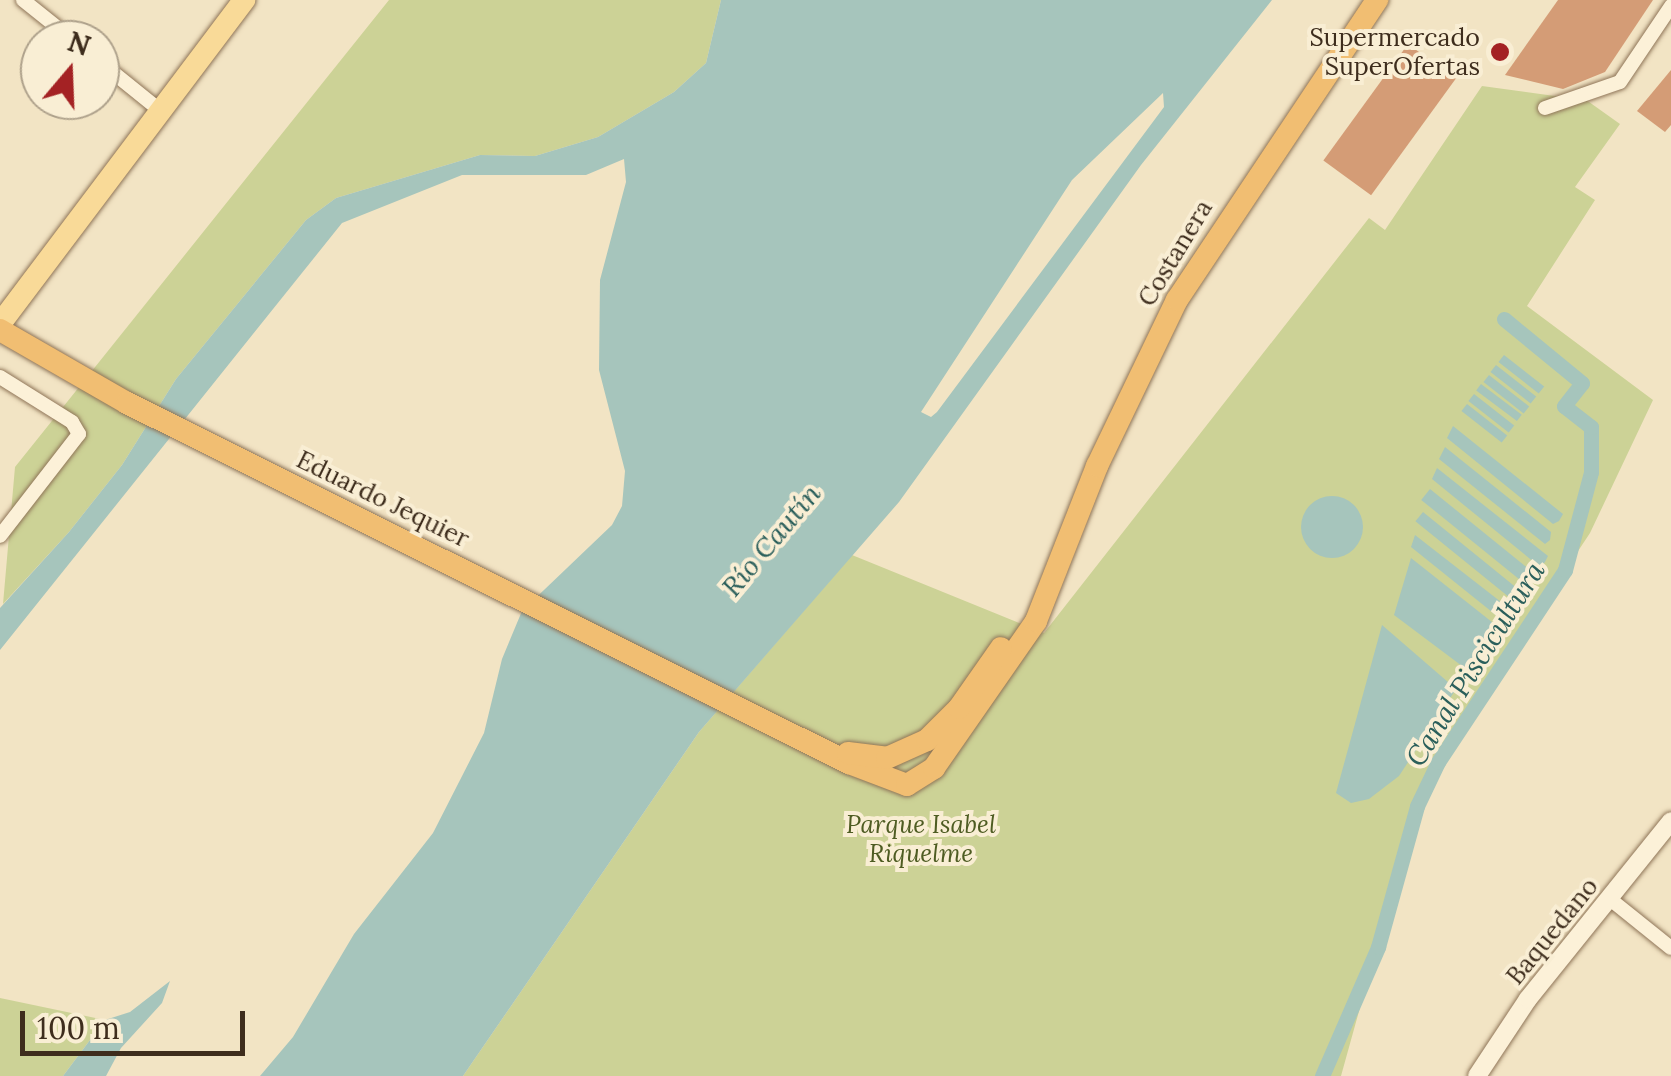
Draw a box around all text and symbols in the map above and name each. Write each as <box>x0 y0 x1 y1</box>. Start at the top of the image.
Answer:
north arrow <box>20 20 120 120</box>
text: N <box>63 23 95 64</box>
place label: Supermercado SuperOfertas <box>1309 23 1480 82</box>
marker: Supermercado SuperOfertas <box>1489 41 1511 63</box>
street label: Costanera <box>1132 194 1218 312</box>
street label: Eduardo Jequier <box>292 444 474 554</box>
water label: Río Cautín <box>714 477 828 603</box>
water label: Canal Piscicultura <box>1399 556 1551 772</box>
park label: Parque Isabel Riquelme <box>846 810 996 869</box>
street label: Baquedano <box>1500 872 1604 990</box>
scale bar <box>25 991 250 1053</box>
text: 100 m <box>37 1009 120 1047</box>

